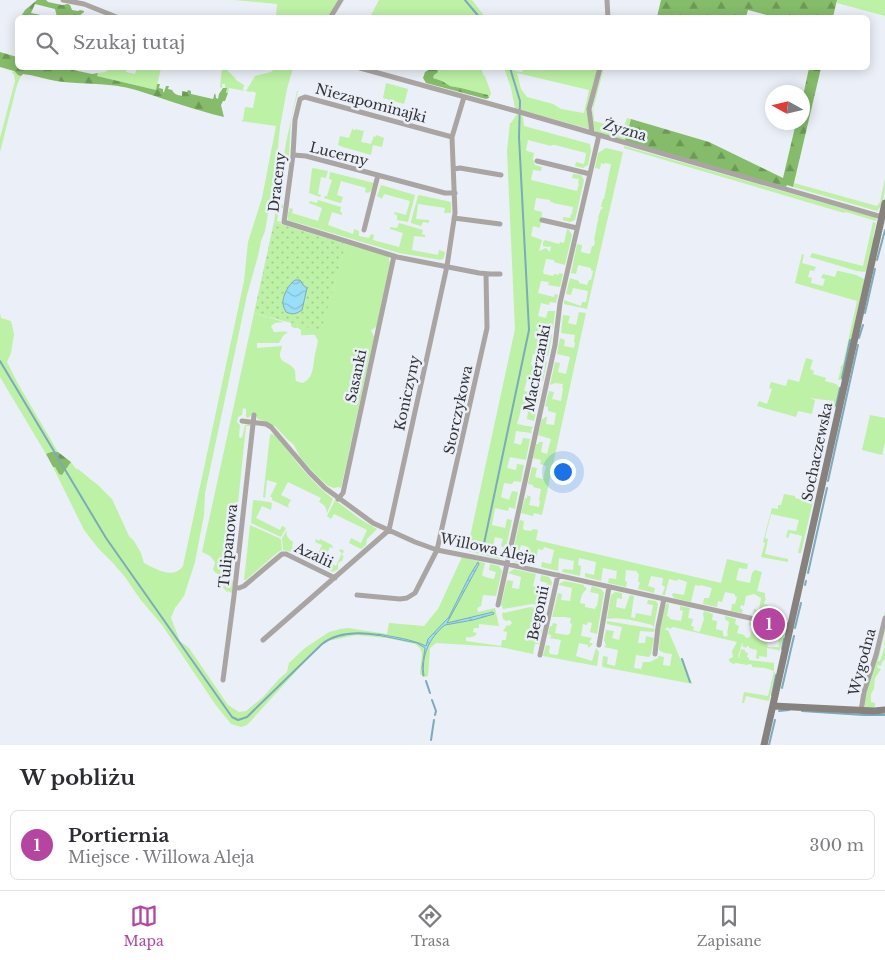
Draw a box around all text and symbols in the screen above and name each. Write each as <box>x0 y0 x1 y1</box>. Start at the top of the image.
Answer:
search box <box>15 15 870 70</box>
icon: search <box>33 29 61 57</box>
text: Szukaj tutaj <box>73 31 185 54</box>
street label: Niezapominajki <box>313 80 429 127</box>
north arrow <box>765 85 810 130</box>
street label: Żyzna <box>601 115 649 145</box>
street label: Lucerny <box>308 138 370 170</box>
street label: Draceny <box>264 151 290 213</box>
street label: Macierzanki <box>520 323 554 413</box>
street label: Sasanki <box>342 348 370 404</box>
street label: Koniczyny <box>390 354 424 432</box>
street label: Storczykowa <box>440 364 476 456</box>
street label: Sochaczewska <box>798 401 836 503</box>
your location <box>550 459 576 485</box>
street label: Tulipanowa <box>215 503 241 589</box>
street label: Willowa Aleja <box>438 529 538 567</box>
street label: Azalii <box>291 538 336 572</box>
street label: Begonii <box>523 584 553 642</box>
pin: 1 <box>753 605 785 643</box>
street label: Wygodna <box>844 626 880 699</box>
text: W pobliżu <box>20 765 135 791</box>
text: Portiernia <box>68 824 169 847</box>
text: 1 <box>34 835 40 855</box>
text: 300 m <box>810 835 864 855</box>
text: Miejsce · Willowa Aleja <box>68 847 254 867</box>
tab: Mapa <box>124 902 164 950</box>
tab: Trasa <box>411 902 450 950</box>
tab: Zapisane <box>697 902 761 950</box>

